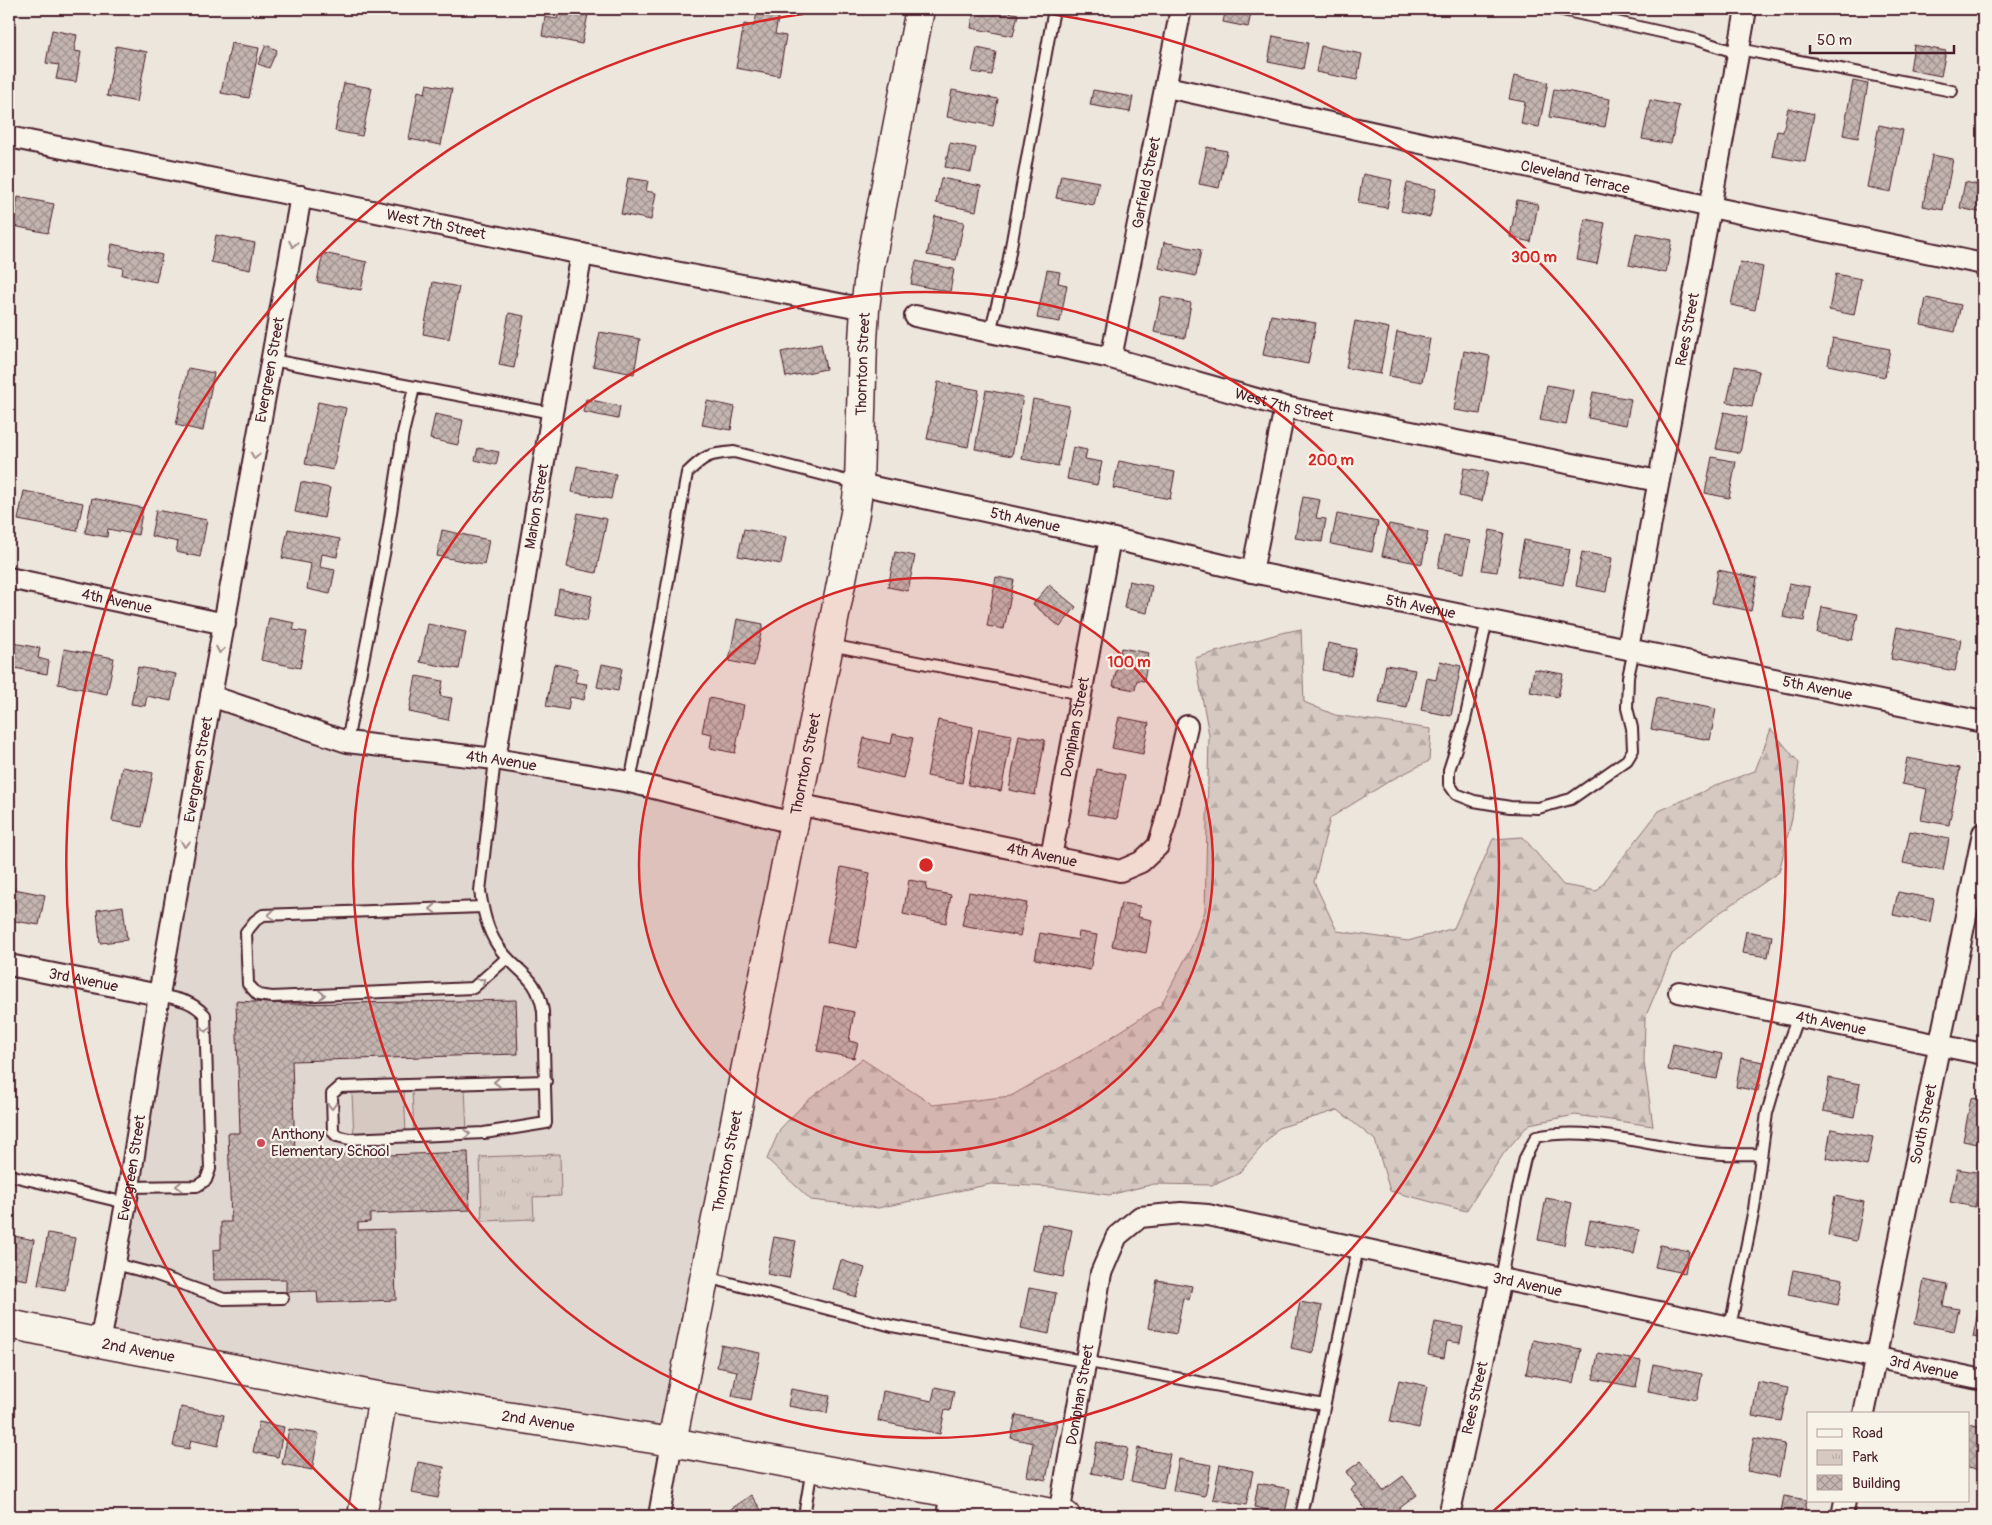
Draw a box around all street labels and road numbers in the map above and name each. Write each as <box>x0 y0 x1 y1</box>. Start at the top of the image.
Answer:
street label: Garfield Street <box>1128 134 1165 230</box>
street label: Cleveland Terrace <box>1519 156 1632 199</box>
street label: West 7th Street <box>385 205 489 244</box>
street label: Rees Street <box>1672 290 1704 368</box>
street label: Thornton Street <box>852 311 875 416</box>
street label: Evergreen Street <box>251 315 289 424</box>
street label: West 7th Street <box>1232 384 1336 427</box>
street label: Marion Street <box>521 461 554 551</box>
street label: 5th Avenue <box>989 504 1062 537</box>
street label: 4th Avenue <box>80 585 154 618</box>
street label: 5th Avenue <box>1384 591 1458 624</box>
street label: 5th Avenue <box>1781 672 1854 705</box>
street label: Doniphan Street <box>1057 675 1094 779</box>
street label: Thornton Street <box>787 711 826 817</box>
street label: Evergreen Street <box>180 714 217 824</box>
street label: 4th Avenue <box>465 747 539 776</box>
street label: 4th Avenue <box>1005 839 1079 872</box>
street label: 3rd Avenue <box>47 964 120 997</box>
street label: 4th Avenue <box>1794 1007 1868 1040</box>
street label: South Street <box>1906 1081 1942 1166</box>
street label: Thornton Street <box>708 1108 747 1214</box>
street label: Evergreen Street <box>114 1113 150 1222</box>
street label: 3rd Avenue <box>1491 1268 1564 1302</box>
street label: 2nd Avenue <box>100 1335 177 1367</box>
street label: Doniphan Street <box>1062 1342 1099 1447</box>
street label: 3rd Avenue <box>1887 1352 1961 1385</box>
street label: Rees Street <box>1458 1359 1493 1436</box>
street label: 2nd Avenue <box>500 1407 576 1437</box>

